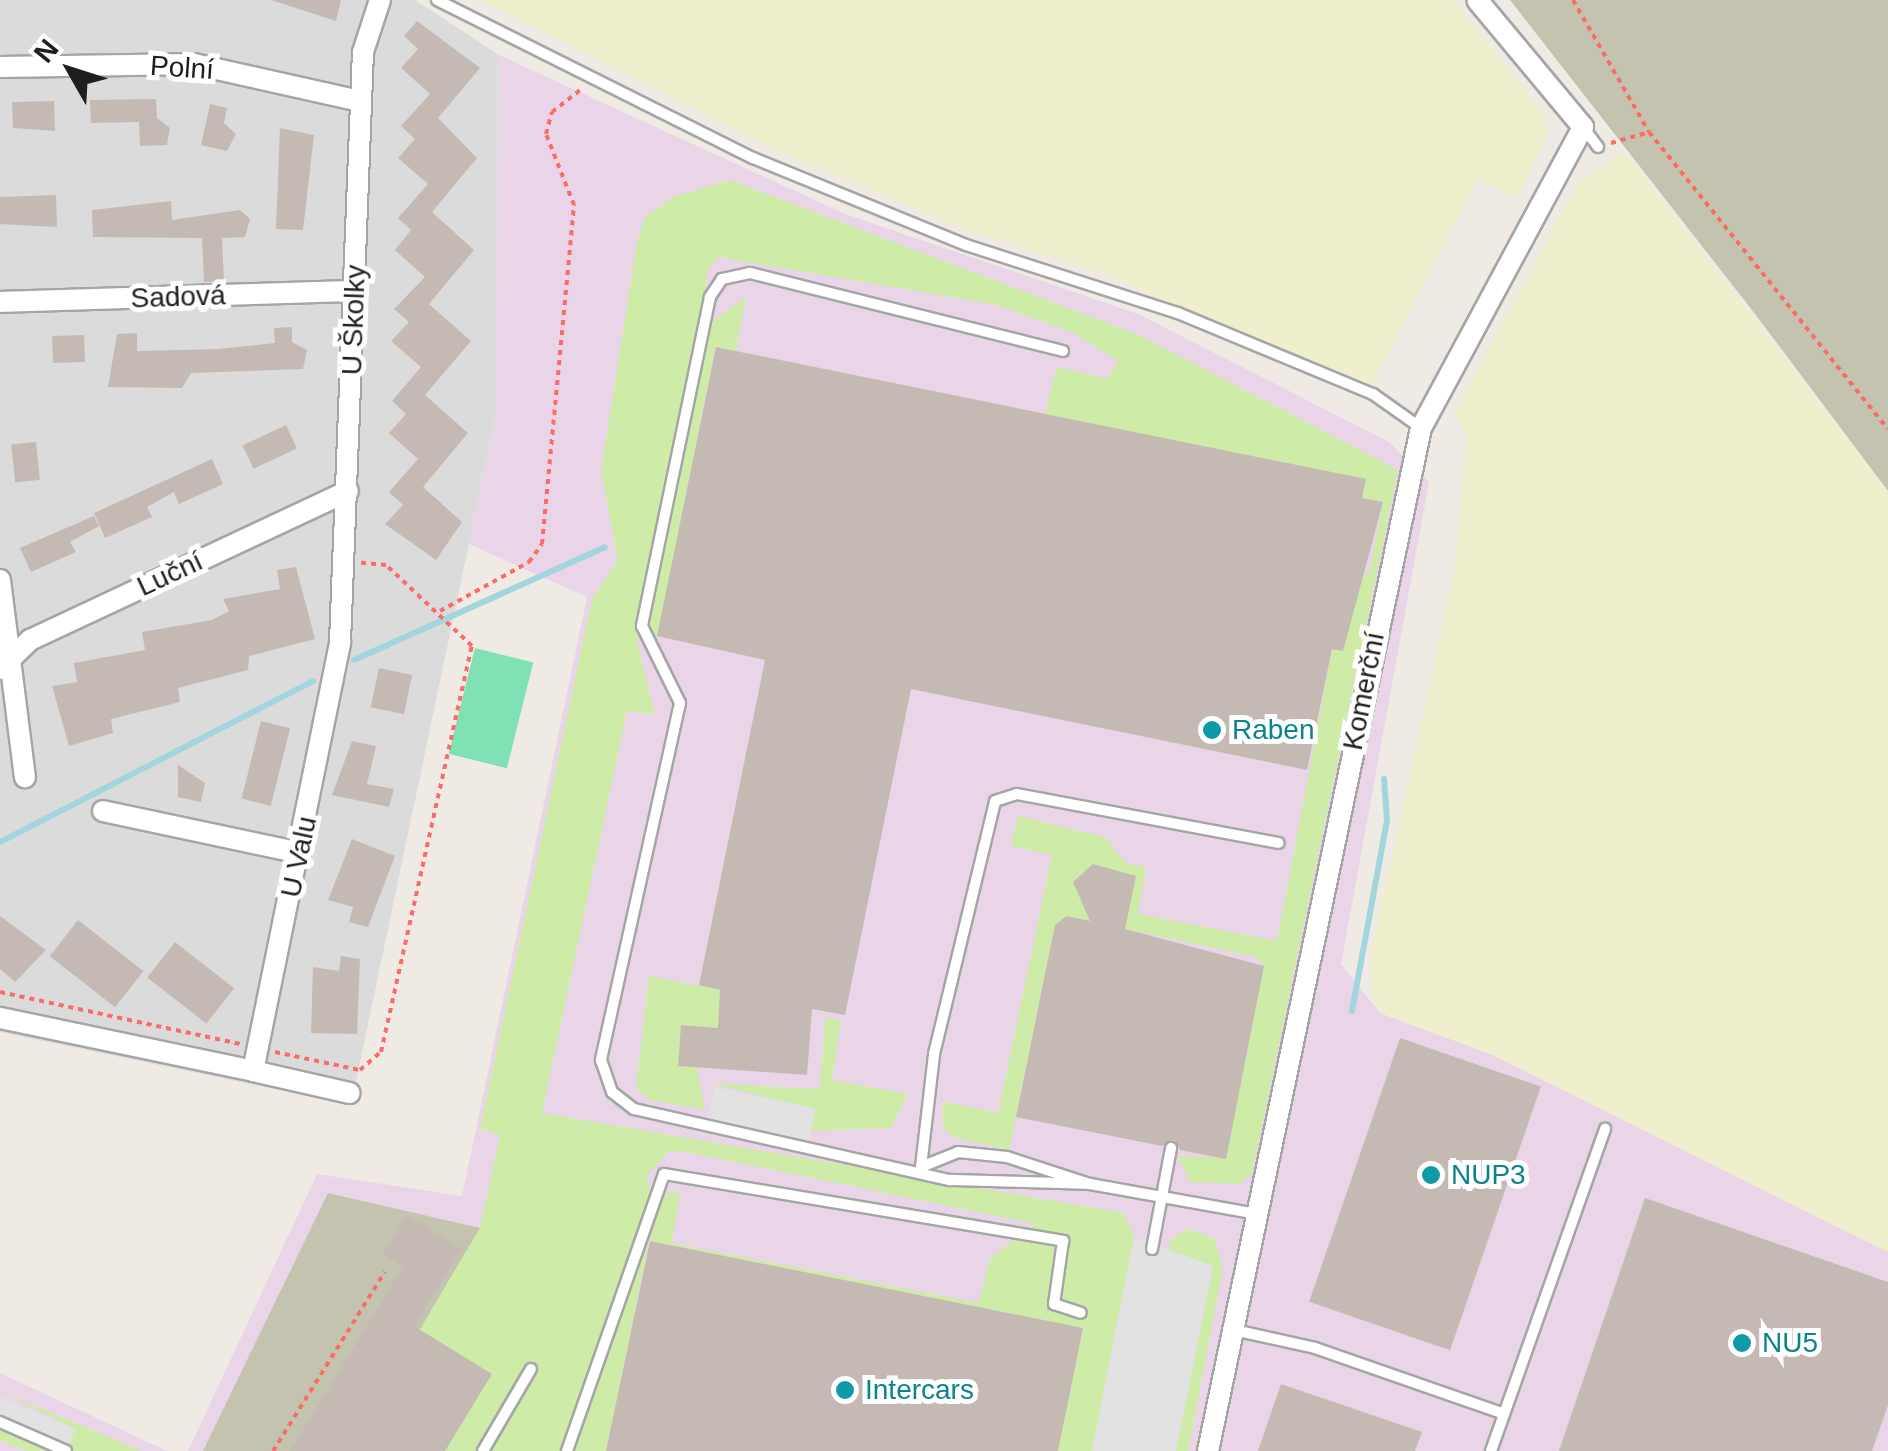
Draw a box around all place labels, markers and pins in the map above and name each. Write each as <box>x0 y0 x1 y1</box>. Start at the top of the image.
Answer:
place label: Raben <box>1232 713 1315 747</box>
marker: Raben <box>1201 719 1223 741</box>
place label: NUP3 <box>1451 1158 1526 1192</box>
marker: NUP3 <box>1420 1164 1442 1186</box>
place label: NU5 <box>1762 1326 1818 1360</box>
marker: NU5 <box>1731 1332 1753 1354</box>
place label: Intercars <box>865 1373 974 1407</box>
marker: Intercars <box>834 1379 856 1401</box>

